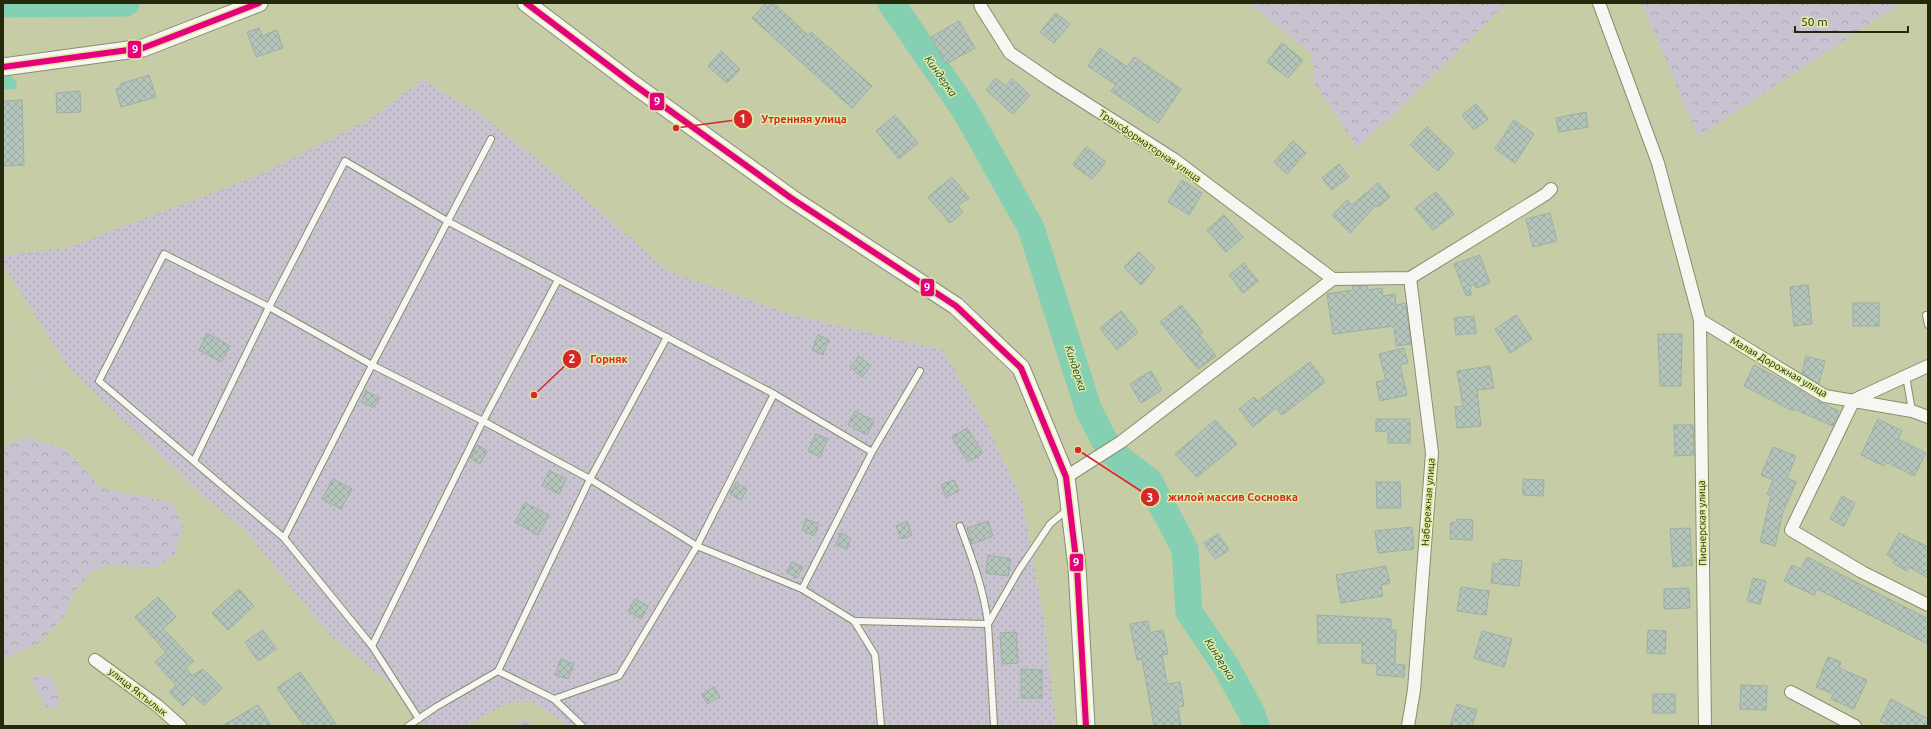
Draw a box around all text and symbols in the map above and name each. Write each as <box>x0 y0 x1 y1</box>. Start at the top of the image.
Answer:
scale bar <box>1795 8 1908 34</box>
text: 50 m <box>1801 15 1828 28</box>
line badge: 9 <box>127 40 142 59</box>
text: 9 <box>132 43 138 55</box>
water label: Киндерка <box>923 53 959 99</box>
line badge: 9 <box>649 92 665 111</box>
text: 9 <box>654 95 660 107</box>
callout: Утренняя улица <box>733 107 855 130</box>
street label: Трансформаторная улица <box>1097 108 1203 184</box>
text: 1 <box>740 112 746 125</box>
text: Утренняя улица <box>761 113 847 125</box>
line badge: 9 <box>920 278 935 297</box>
text: 9 <box>924 281 930 293</box>
street label: Малая Дорожная улица <box>1728 335 1830 399</box>
water label: Киндерка <box>1063 344 1089 392</box>
callout: Горняк <box>562 347 635 370</box>
text: 2 <box>569 352 576 365</box>
text: Горняк <box>590 353 629 365</box>
street label: Набережная улица <box>1419 458 1437 546</box>
street label: Пионерская улица <box>1696 480 1708 566</box>
callout: жилой массив Сосновка <box>1140 486 1306 509</box>
text: 3 <box>1147 491 1153 504</box>
text: жилой массив Сосновка <box>1168 491 1298 503</box>
line badge: 9 <box>1069 553 1084 572</box>
text: 9 <box>1073 556 1079 568</box>
water label: Киндерка <box>1202 636 1238 682</box>
street label: улица Яктылык <box>106 666 170 718</box>

